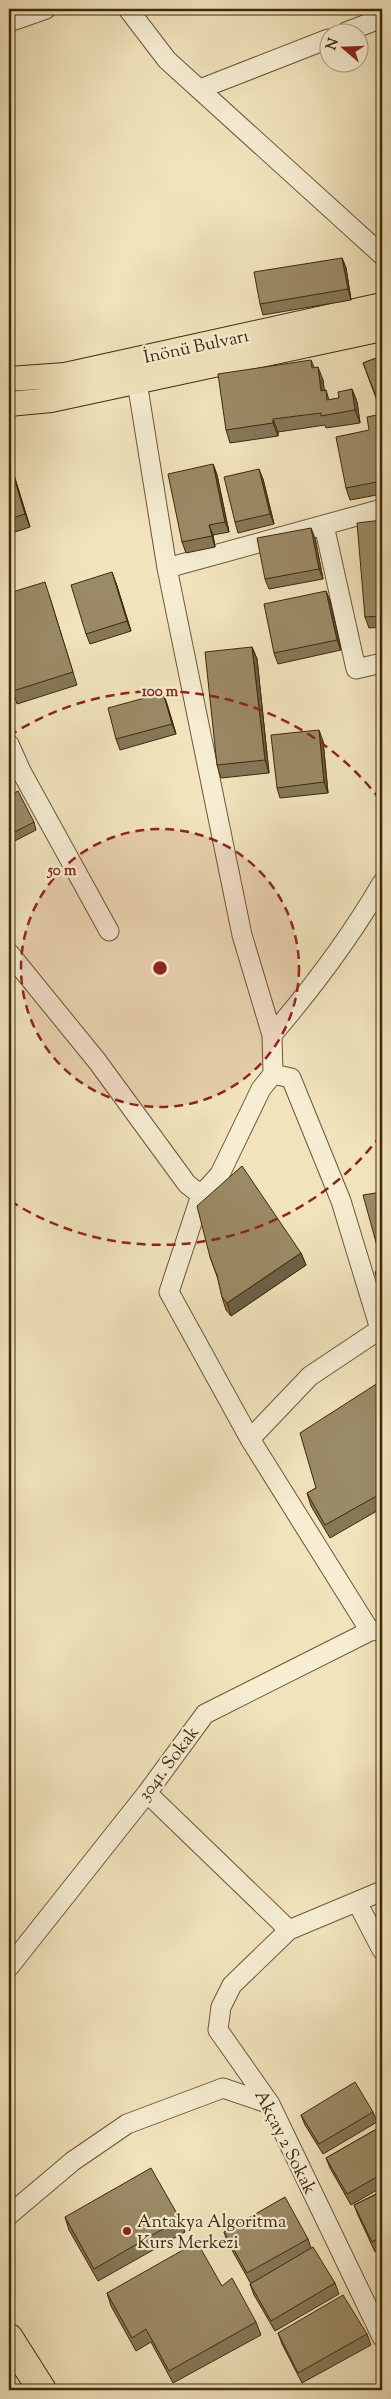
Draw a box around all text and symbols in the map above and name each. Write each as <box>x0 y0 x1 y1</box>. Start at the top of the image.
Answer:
north arrow <box>318 22 368 72</box>
text: N <box>322 36 345 53</box>
street label: İnönü Bulvarı <box>142 324 251 372</box>
text: 100 m <box>142 682 179 703</box>
text: 50 m <box>47 861 77 882</box>
centre of rings <box>151 959 169 977</box>
street label: 3041. Sokak <box>133 1721 206 1807</box>
street label: Akçay 2 Sokak <box>247 2086 322 2200</box>
place label: Antakya Algoritma Kurs Merkezi <box>137 2210 286 2257</box>
marker: Antakya Algoritma Kurs Merkezi <box>121 2225 133 2237</box>

